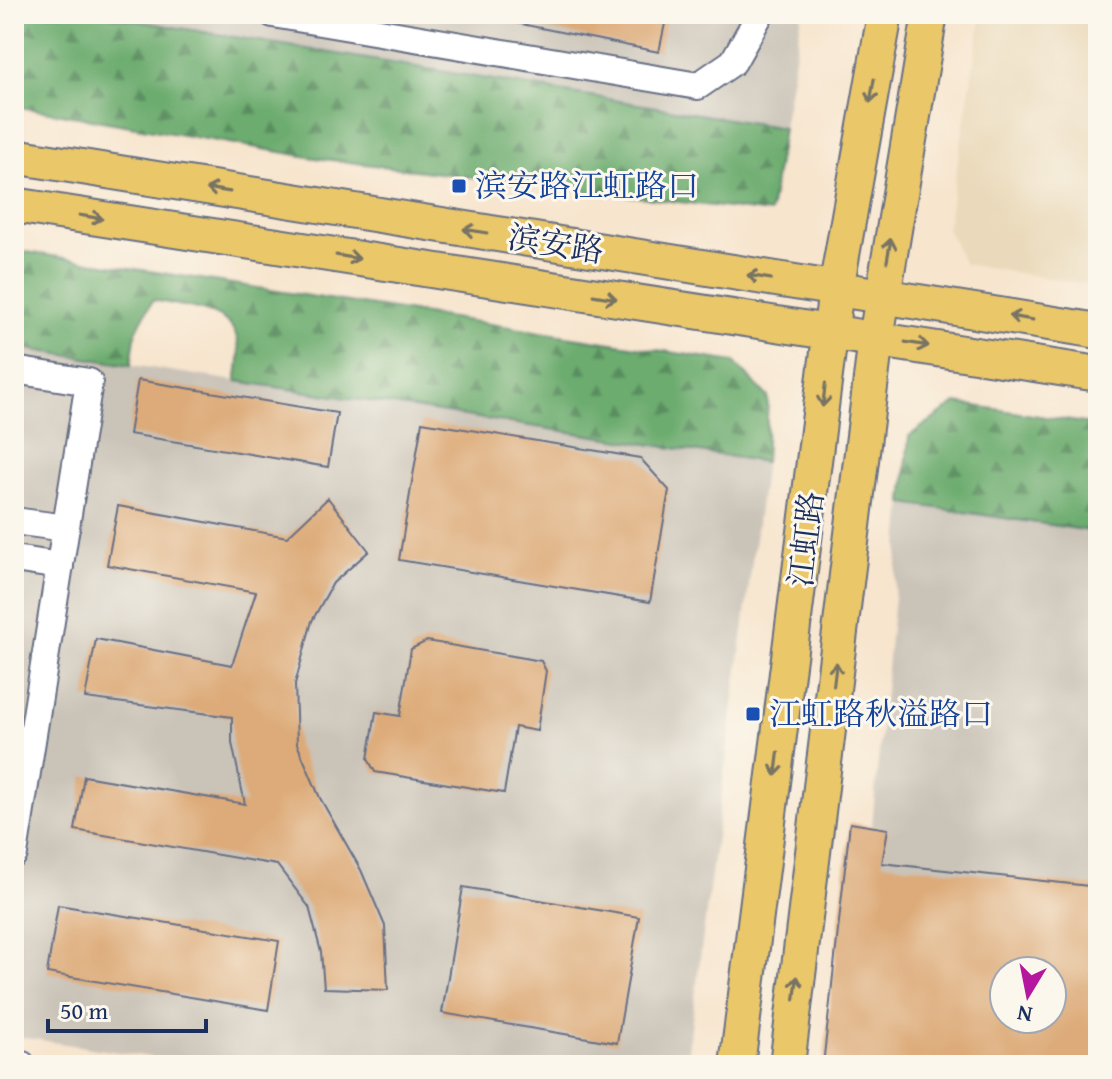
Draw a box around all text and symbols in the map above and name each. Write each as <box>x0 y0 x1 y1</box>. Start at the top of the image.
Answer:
one-way arrow <box>863 78 878 103</box>
place label: 滨安路江虹路口 <box>475 162 699 209</box>
marker: 滨安路江虹路口 <box>450 177 468 195</box>
one-way arrow <box>206 181 231 196</box>
one-way arrow <box>78 210 103 225</box>
street label: 滨安路 <box>505 213 607 274</box>
one-way arrow <box>463 223 488 238</box>
one-way arrow <box>883 237 898 263</box>
one-way arrow <box>335 250 360 265</box>
one-way arrow <box>747 269 772 284</box>
one-way arrow <box>592 290 617 305</box>
one-way arrow <box>1009 310 1034 325</box>
one-way arrow <box>904 338 929 353</box>
one-way arrow <box>817 381 832 407</box>
street label: 江虹路 <box>776 488 835 589</box>
one-way arrow <box>827 661 842 688</box>
place label: 江虹路秋溢路口 <box>769 690 993 737</box>
marker: 江虹路秋溢路口 <box>744 705 762 723</box>
one-way arrow <box>769 750 784 776</box>
north arrow <box>988 955 1068 1035</box>
one-way arrow <box>789 975 804 1001</box>
scale bar <box>48 983 206 1033</box>
text: 50 m <box>60 993 108 1028</box>
text: N <box>1014 998 1035 1032</box>

